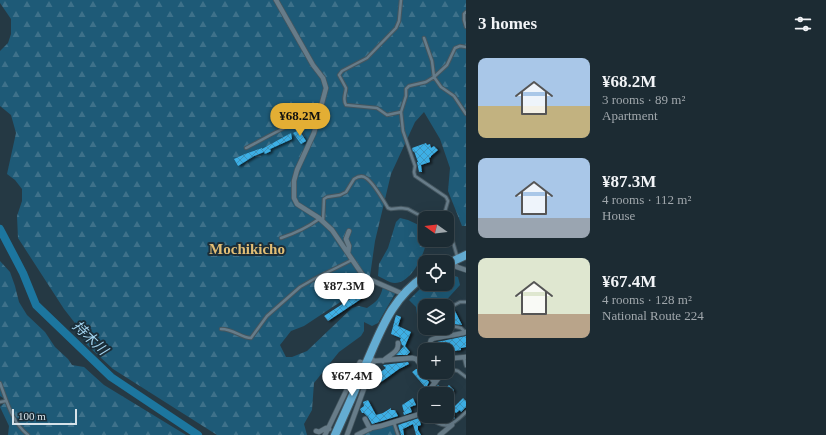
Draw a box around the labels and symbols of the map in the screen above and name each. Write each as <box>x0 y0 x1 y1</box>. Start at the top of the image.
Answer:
pin: ¥68.2M <box>267 103 333 137</box>
north arrow <box>418 211 454 247</box>
district label: Mochikicho <box>209 241 285 257</box>
pin: ¥87.3M <box>311 273 377 307</box>
water label: 持木川 <box>70 318 112 359</box>
pin: ¥67.4M <box>319 363 385 397</box>
scale bar <box>12 407 77 426</box>

